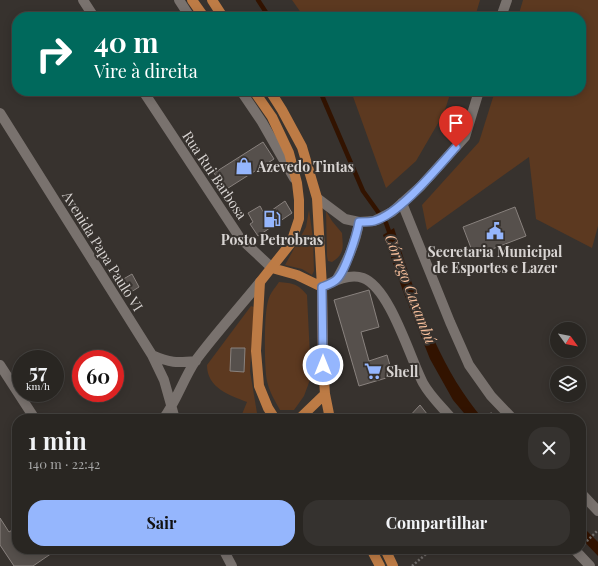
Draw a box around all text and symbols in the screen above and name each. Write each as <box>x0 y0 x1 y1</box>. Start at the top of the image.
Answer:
text: 40 m <box>94 23 159 60</box>
icon: right <box>28 28 80 80</box>
text: Vire à direita <box>94 59 198 83</box>
pin <box>439 106 473 147</box>
icon: arrive <box>445 112 467 134</box>
street label: Rua Rui Barbosa <box>178 127 252 223</box>
shop icon: Azevedo Tintas <box>234 156 254 176</box>
place label: Azevedo Tintas <box>256 157 354 176</box>
street label: Avenida Papa Paulo VI <box>58 186 148 315</box>
fuel station icon: Posto Petrobras <box>262 209 282 229</box>
public building icon: Secretaria Municipal de Esportes e Lazer <box>485 221 505 241</box>
place label: Posto Petrobras <box>221 230 323 249</box>
water label: Córrego Caxambú <box>381 231 441 347</box>
place label: Secretaria Municipal de Esportes e Lazer <box>428 242 563 277</box>
north arrow <box>550 322 586 358</box>
map controls <box>550 322 586 402</box>
position arrow <box>302 344 344 386</box>
speed limit sign: 60 <box>72 350 124 402</box>
text: 57 <box>29 357 47 384</box>
supermarket icon: Shell <box>363 361 383 381</box>
place label: Shell <box>386 362 419 381</box>
button: layers <box>550 366 586 402</box>
text: km/h <box>26 379 50 393</box>
text: 1 min <box>28 424 87 456</box>
button: close <box>528 427 570 469</box>
text: 140 m · 22:42 <box>28 455 100 472</box>
button: Sair <box>28 500 295 546</box>
button: Compartilhar <box>303 500 570 546</box>

